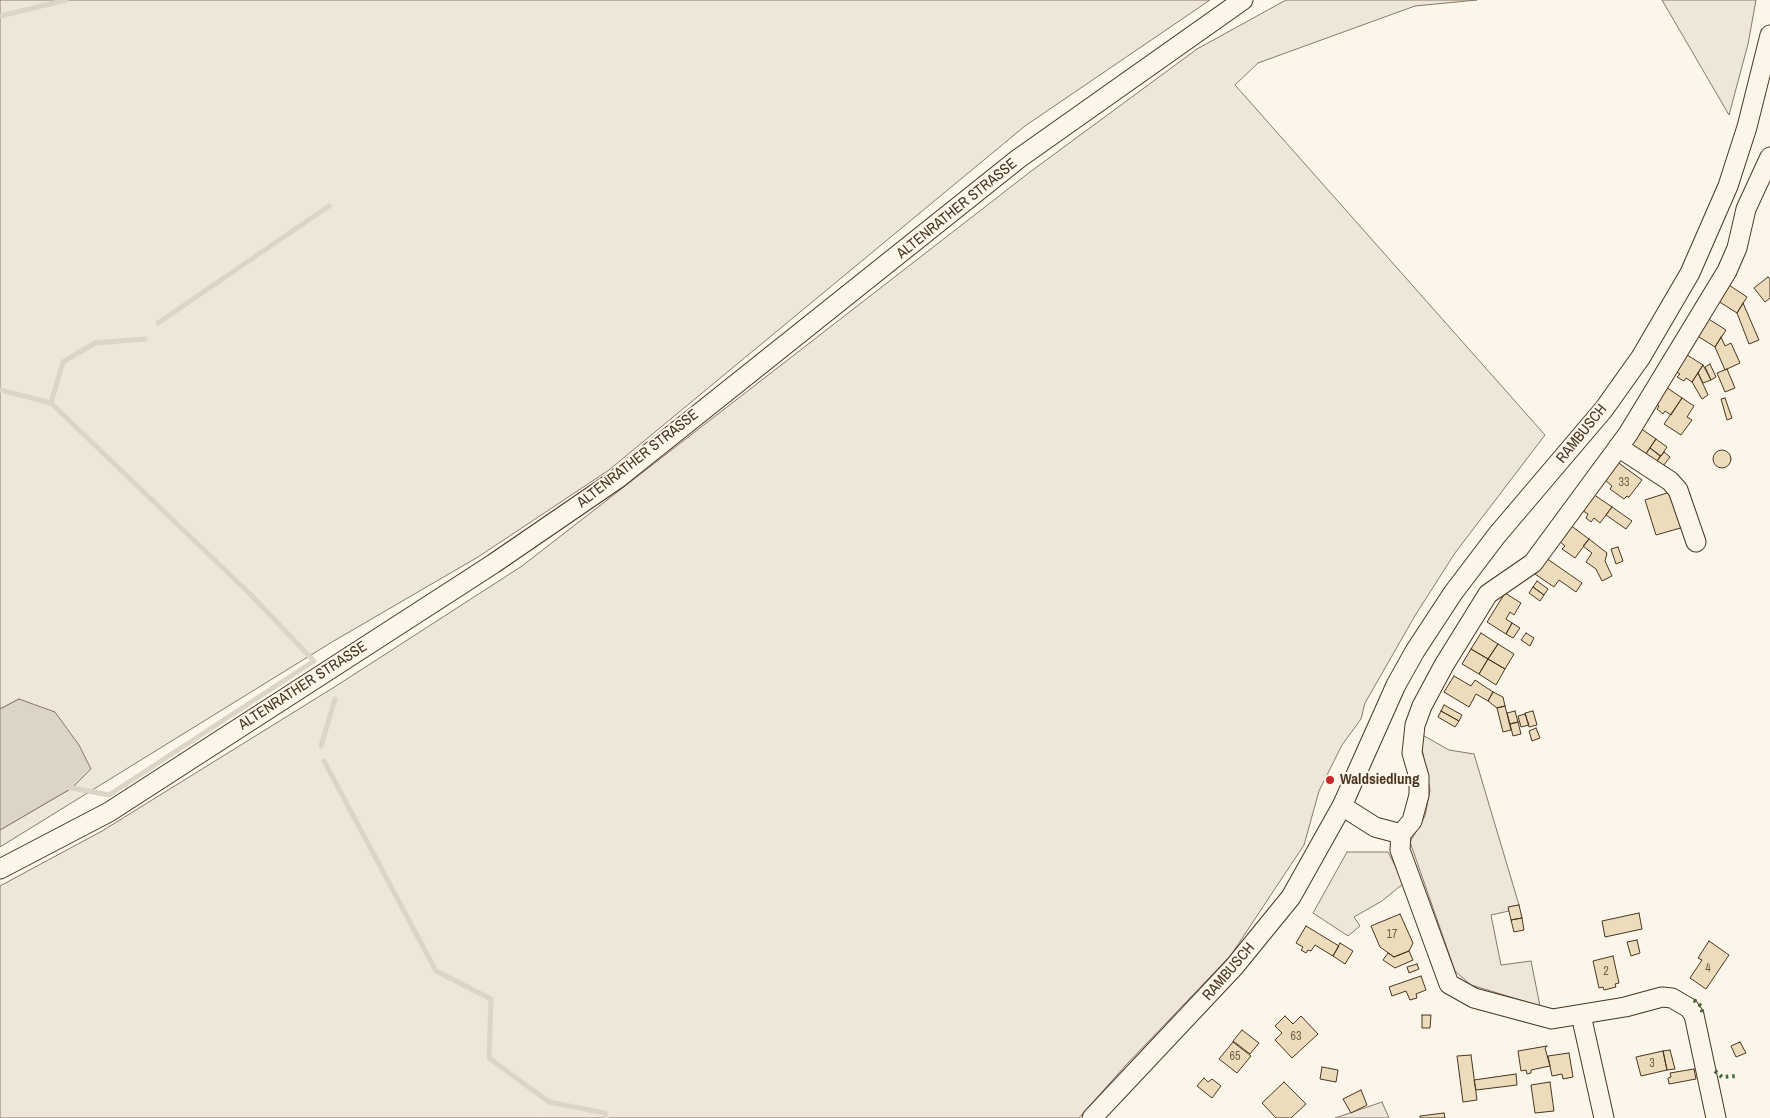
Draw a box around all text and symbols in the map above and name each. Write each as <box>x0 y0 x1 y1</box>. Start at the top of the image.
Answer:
street label: ALTENRATHER STRASSE <box>893 155 1021 263</box>
street label: RAMBUSCH <box>1553 401 1611 467</box>
street label: ALTENRATHER STRASSE <box>574 406 702 512</box>
house number: 33 <box>1619 476 1629 490</box>
street label: ALTENRATHER STRASSE <box>236 638 370 734</box>
place label: Waldsiedlung <box>1340 771 1420 789</box>
marker: Waldsiedlung <box>1324 774 1336 786</box>
house number: 17 <box>1387 928 1397 942</box>
street label: RAMBUSCH <box>1199 940 1259 1004</box>
house number: 4 <box>1705 962 1711 976</box>
house number: 2 <box>1603 965 1609 979</box>
house number: 63 <box>1291 1030 1301 1044</box>
house number: 65 <box>1230 1050 1240 1064</box>
house number: 3 <box>1649 1057 1655 1071</box>

